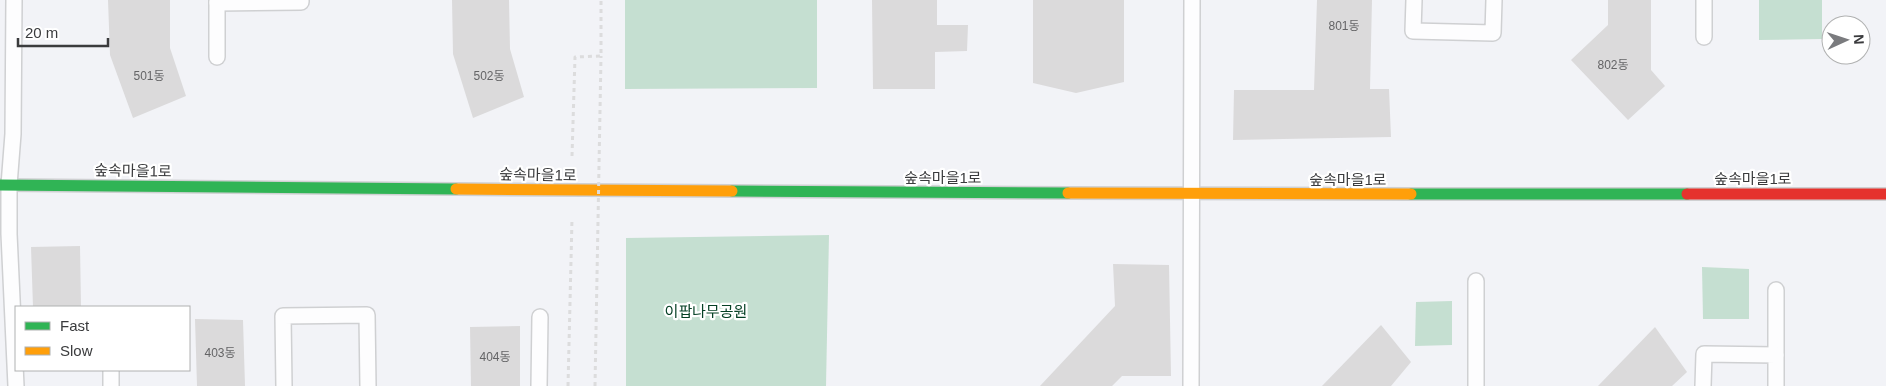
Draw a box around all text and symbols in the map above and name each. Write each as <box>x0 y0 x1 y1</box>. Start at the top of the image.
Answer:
scale bar <box>18 15 108 47</box>
north arrow <box>1821 15 1871 65</box>
house number: 801동 <box>1328 19 1360 33</box>
text: 20 m <box>25 24 58 41</box>
text: N <box>1851 34 1867 45</box>
house number: 802동 <box>1597 58 1629 72</box>
house number: 501동 <box>133 69 165 83</box>
house number: 502동 <box>473 69 505 83</box>
street label: 숲속마을1로 <box>94 161 172 180</box>
street label: 숲속마을1로 <box>499 165 577 184</box>
street label: 숲속마을1로 <box>904 169 982 186</box>
street label: 숲속마을1로 <box>1714 170 1792 187</box>
street label: 숲속마을1로 <box>1309 171 1387 188</box>
park label: 이팝나무공원 <box>665 303 747 320</box>
legend <box>15 306 190 371</box>
text: Fast <box>60 317 90 334</box>
text: Slow <box>60 342 93 359</box>
house number: 403동 <box>204 346 236 360</box>
house number: 404동 <box>479 350 511 364</box>

